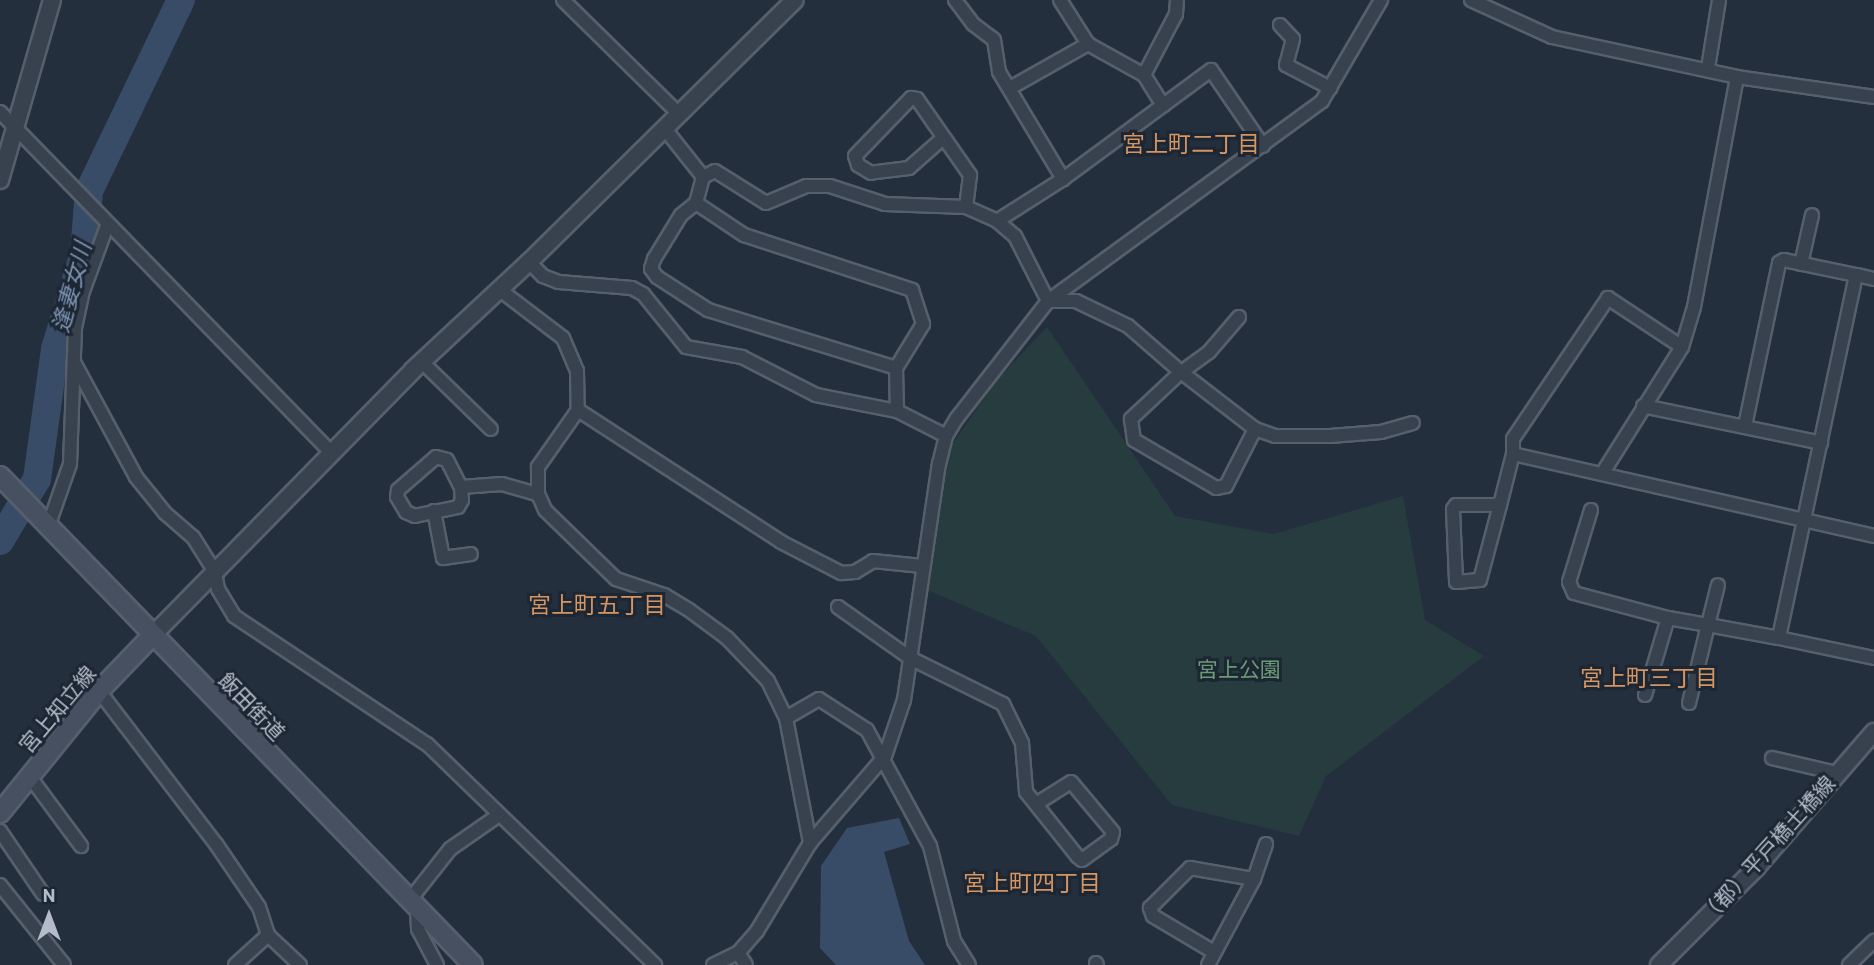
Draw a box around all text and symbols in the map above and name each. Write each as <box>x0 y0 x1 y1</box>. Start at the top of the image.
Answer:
district label: 宮上町二丁目 <box>1122 129 1260 157</box>
water label: 逢妻女川 <box>46 239 96 335</box>
district label: 宮上町五丁目 <box>528 590 666 618</box>
park label: 宮上公園 <box>1197 656 1281 682</box>
street label: 宮上知立線 <box>14 661 100 757</box>
district label: 宮上町三丁目 <box>1580 663 1718 691</box>
street label: 飯田街道 <box>214 667 290 745</box>
street label: （都）平戸橋土橋線 <box>1694 770 1840 928</box>
district label: 宮上町四丁目 <box>963 868 1101 896</box>
north arrow <box>14 881 84 951</box>
text: N <box>43 883 55 906</box>

